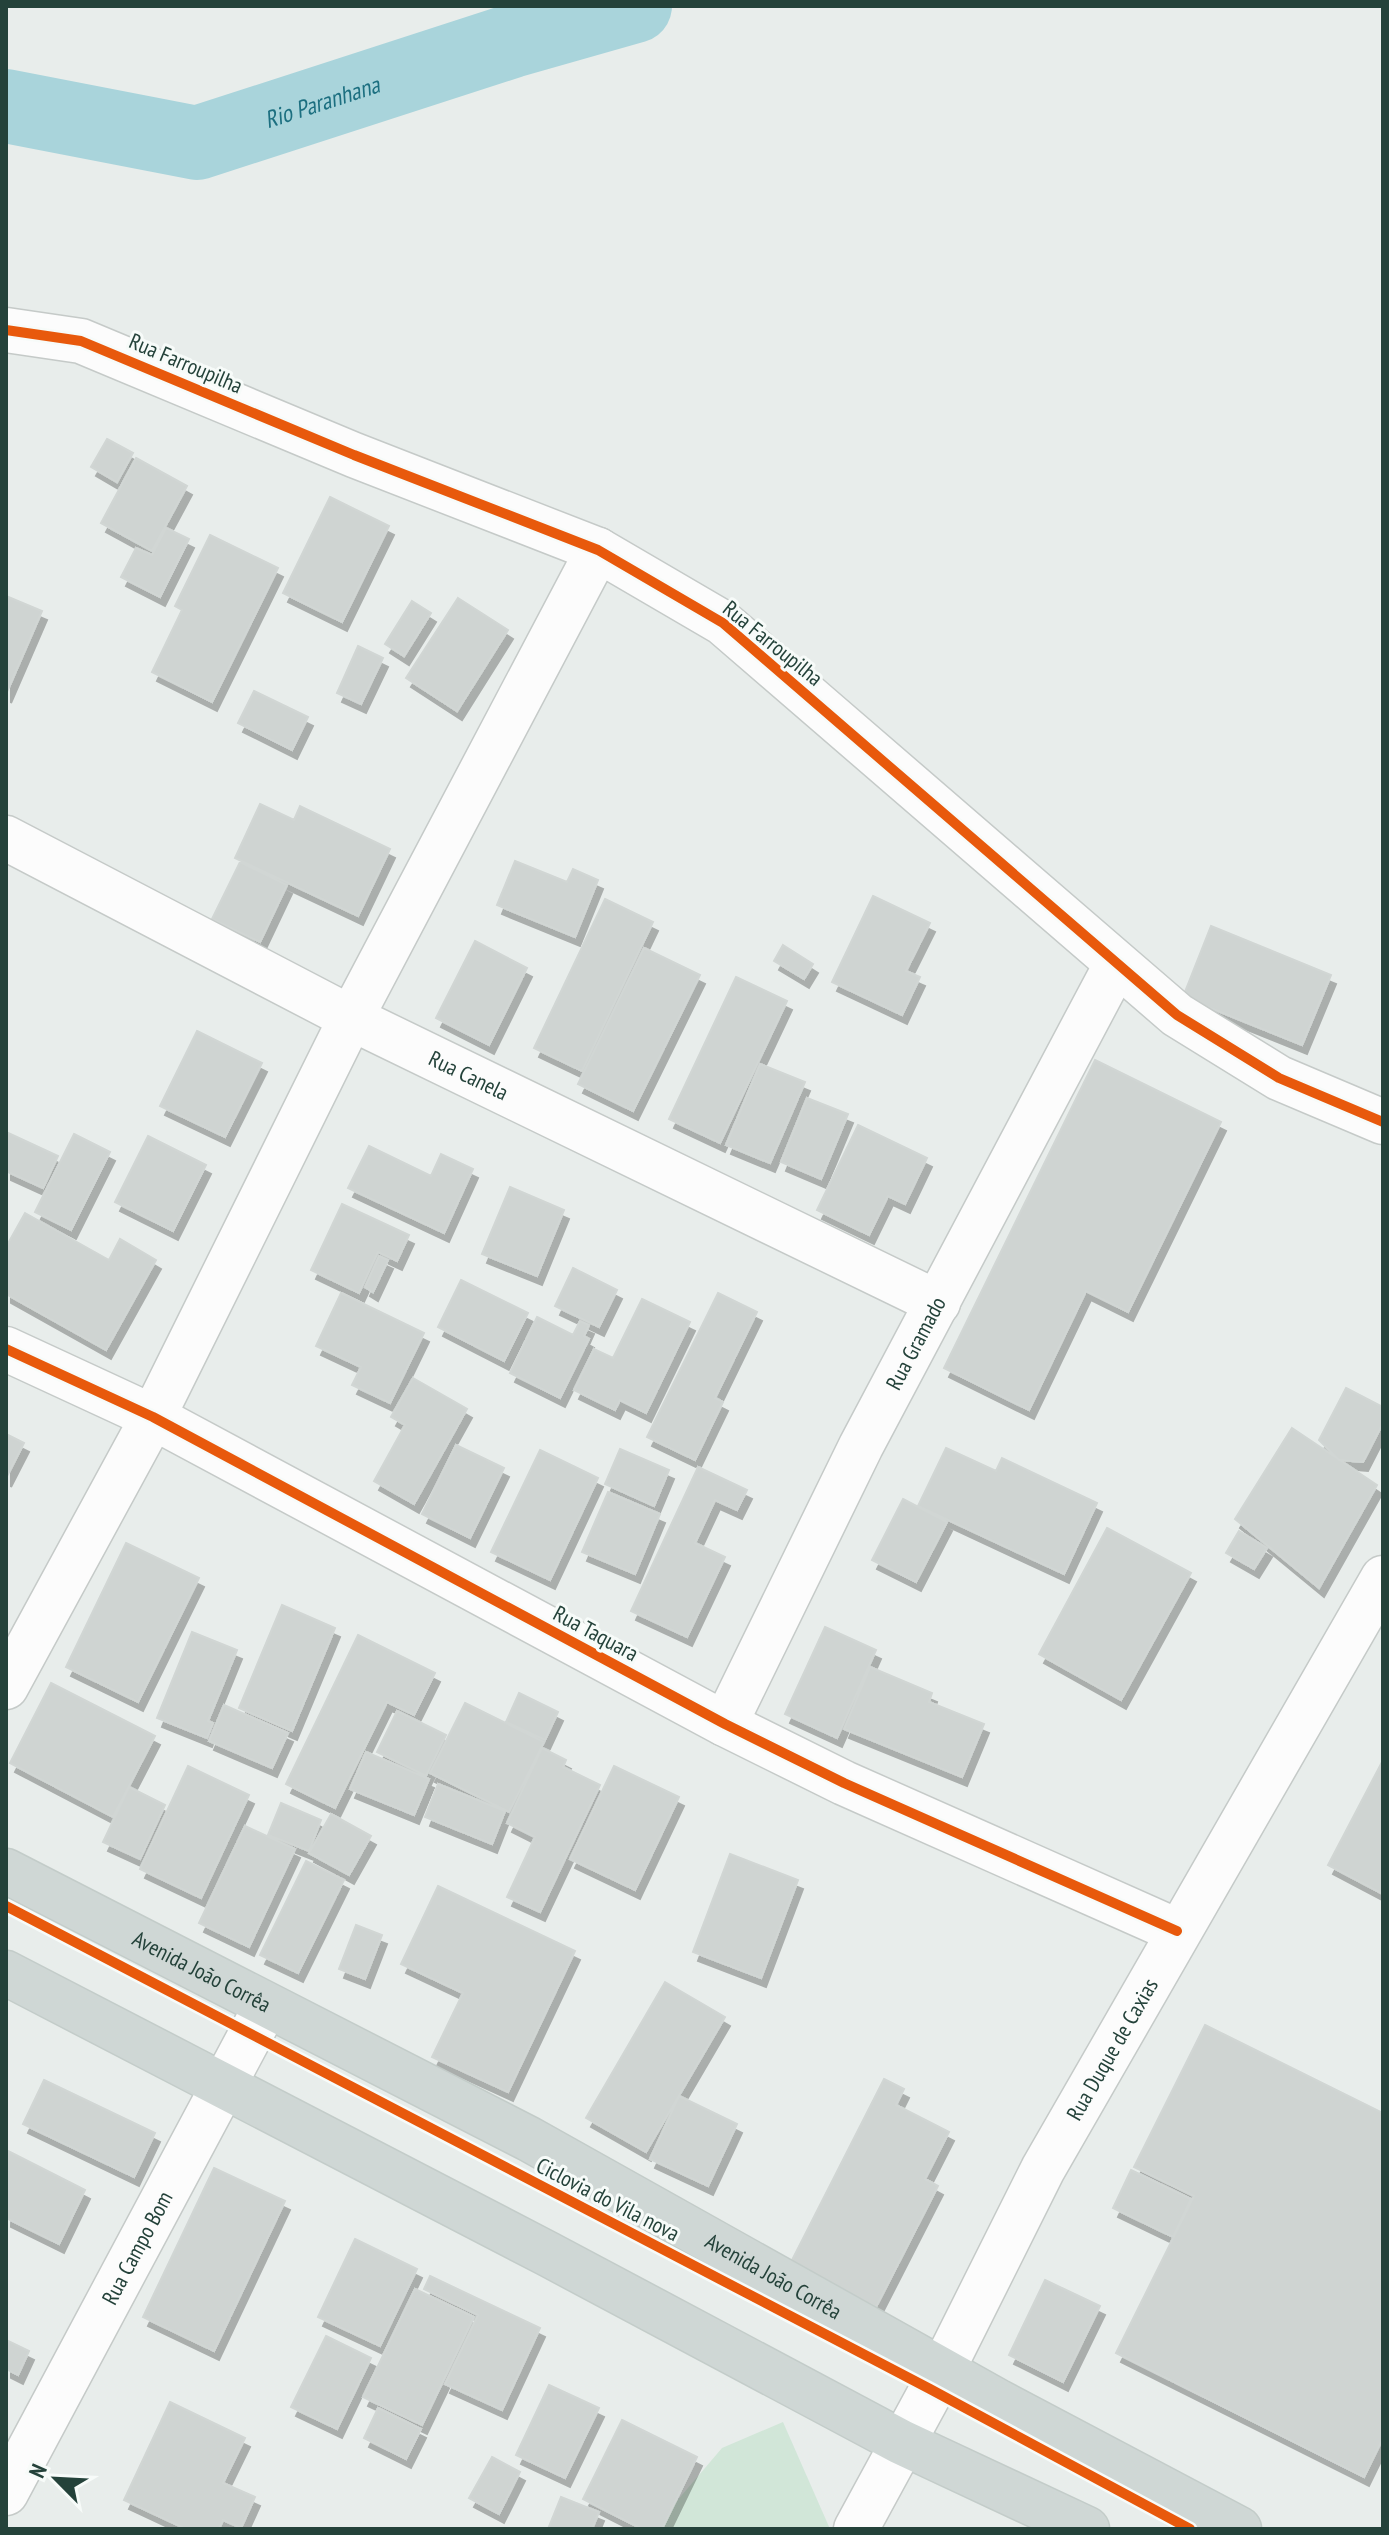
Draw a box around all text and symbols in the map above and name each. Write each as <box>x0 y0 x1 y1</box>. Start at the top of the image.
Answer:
water label: Rio Paranhana <box>260 69 385 135</box>
street label: Rua Farroupilha <box>125 327 247 399</box>
street label: Rua Farroupilha <box>717 594 829 692</box>
street label: Rua Canela <box>424 1044 513 1106</box>
street label: Rua Gramado <box>879 1292 952 1394</box>
street label: Rua Taquara <box>549 1599 643 1667</box>
street label: Avenida João Corrêa <box>128 1924 276 2018</box>
street label: Rua Duque de Caxias <box>1060 1973 1164 2125</box>
street label: Ciclovia do Vila nova <box>532 2151 684 2247</box>
street label: Rua Campo Bom <box>95 2186 179 2309</box>
street label: Avenida João Corrêa <box>701 2227 847 2325</box>
north arrow <box>16 2439 96 2519</box>
text: N <box>23 2460 53 2482</box>

